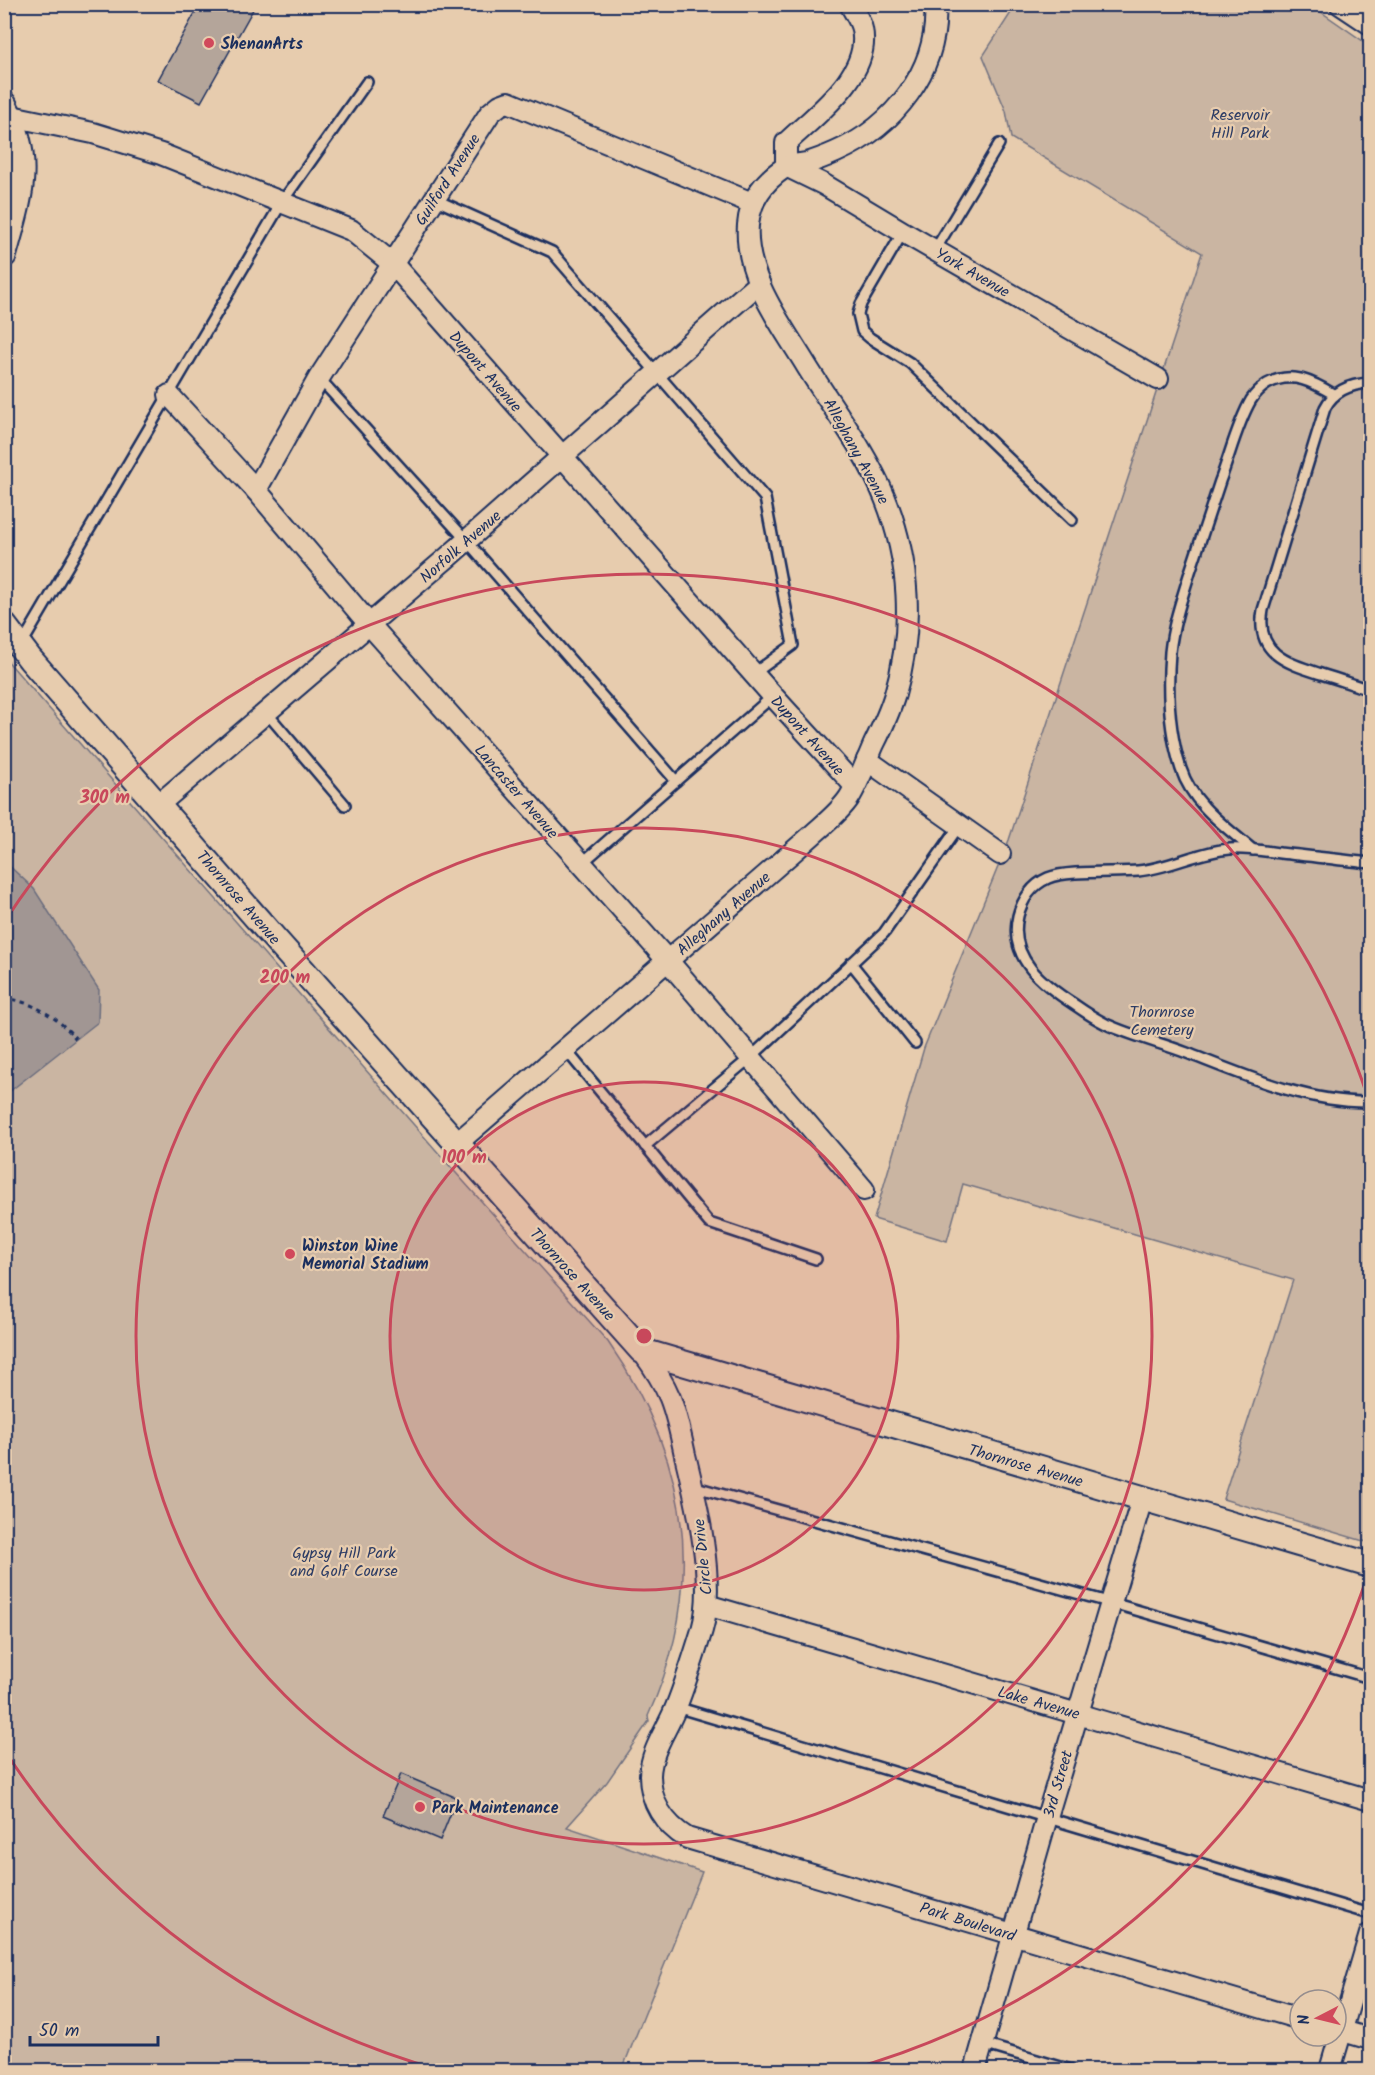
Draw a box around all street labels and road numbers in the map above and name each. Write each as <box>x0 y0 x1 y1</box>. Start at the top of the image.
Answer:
street label: Guilford Avenue <box>409 129 487 231</box>
street label: York Avenue <box>930 242 1014 305</box>
street label: Dupont Avenue <box>442 326 527 418</box>
street label: Alleghany Avenue <box>816 394 895 509</box>
street label: Norfolk Avenue <box>414 504 508 590</box>
street label: Dupont Avenue <box>764 690 850 782</box>
street label: Lancaster Avenue <box>468 739 564 845</box>
street label: Thornrose Avenue <box>190 845 286 951</box>
street label: Alleghany Avenue <box>671 866 777 962</box>
street label: Thornrose Avenue <box>523 1223 621 1327</box>
street label: Thornrose Avenue <box>965 1438 1086 1495</box>
street label: Circle Drive <box>687 1517 720 1596</box>
street label: Lake Avenue <box>995 1680 1083 1727</box>
street label: 3rd Street <box>1037 1747 1080 1821</box>
street label: Park Boulevard <box>916 1896 1020 1949</box>

